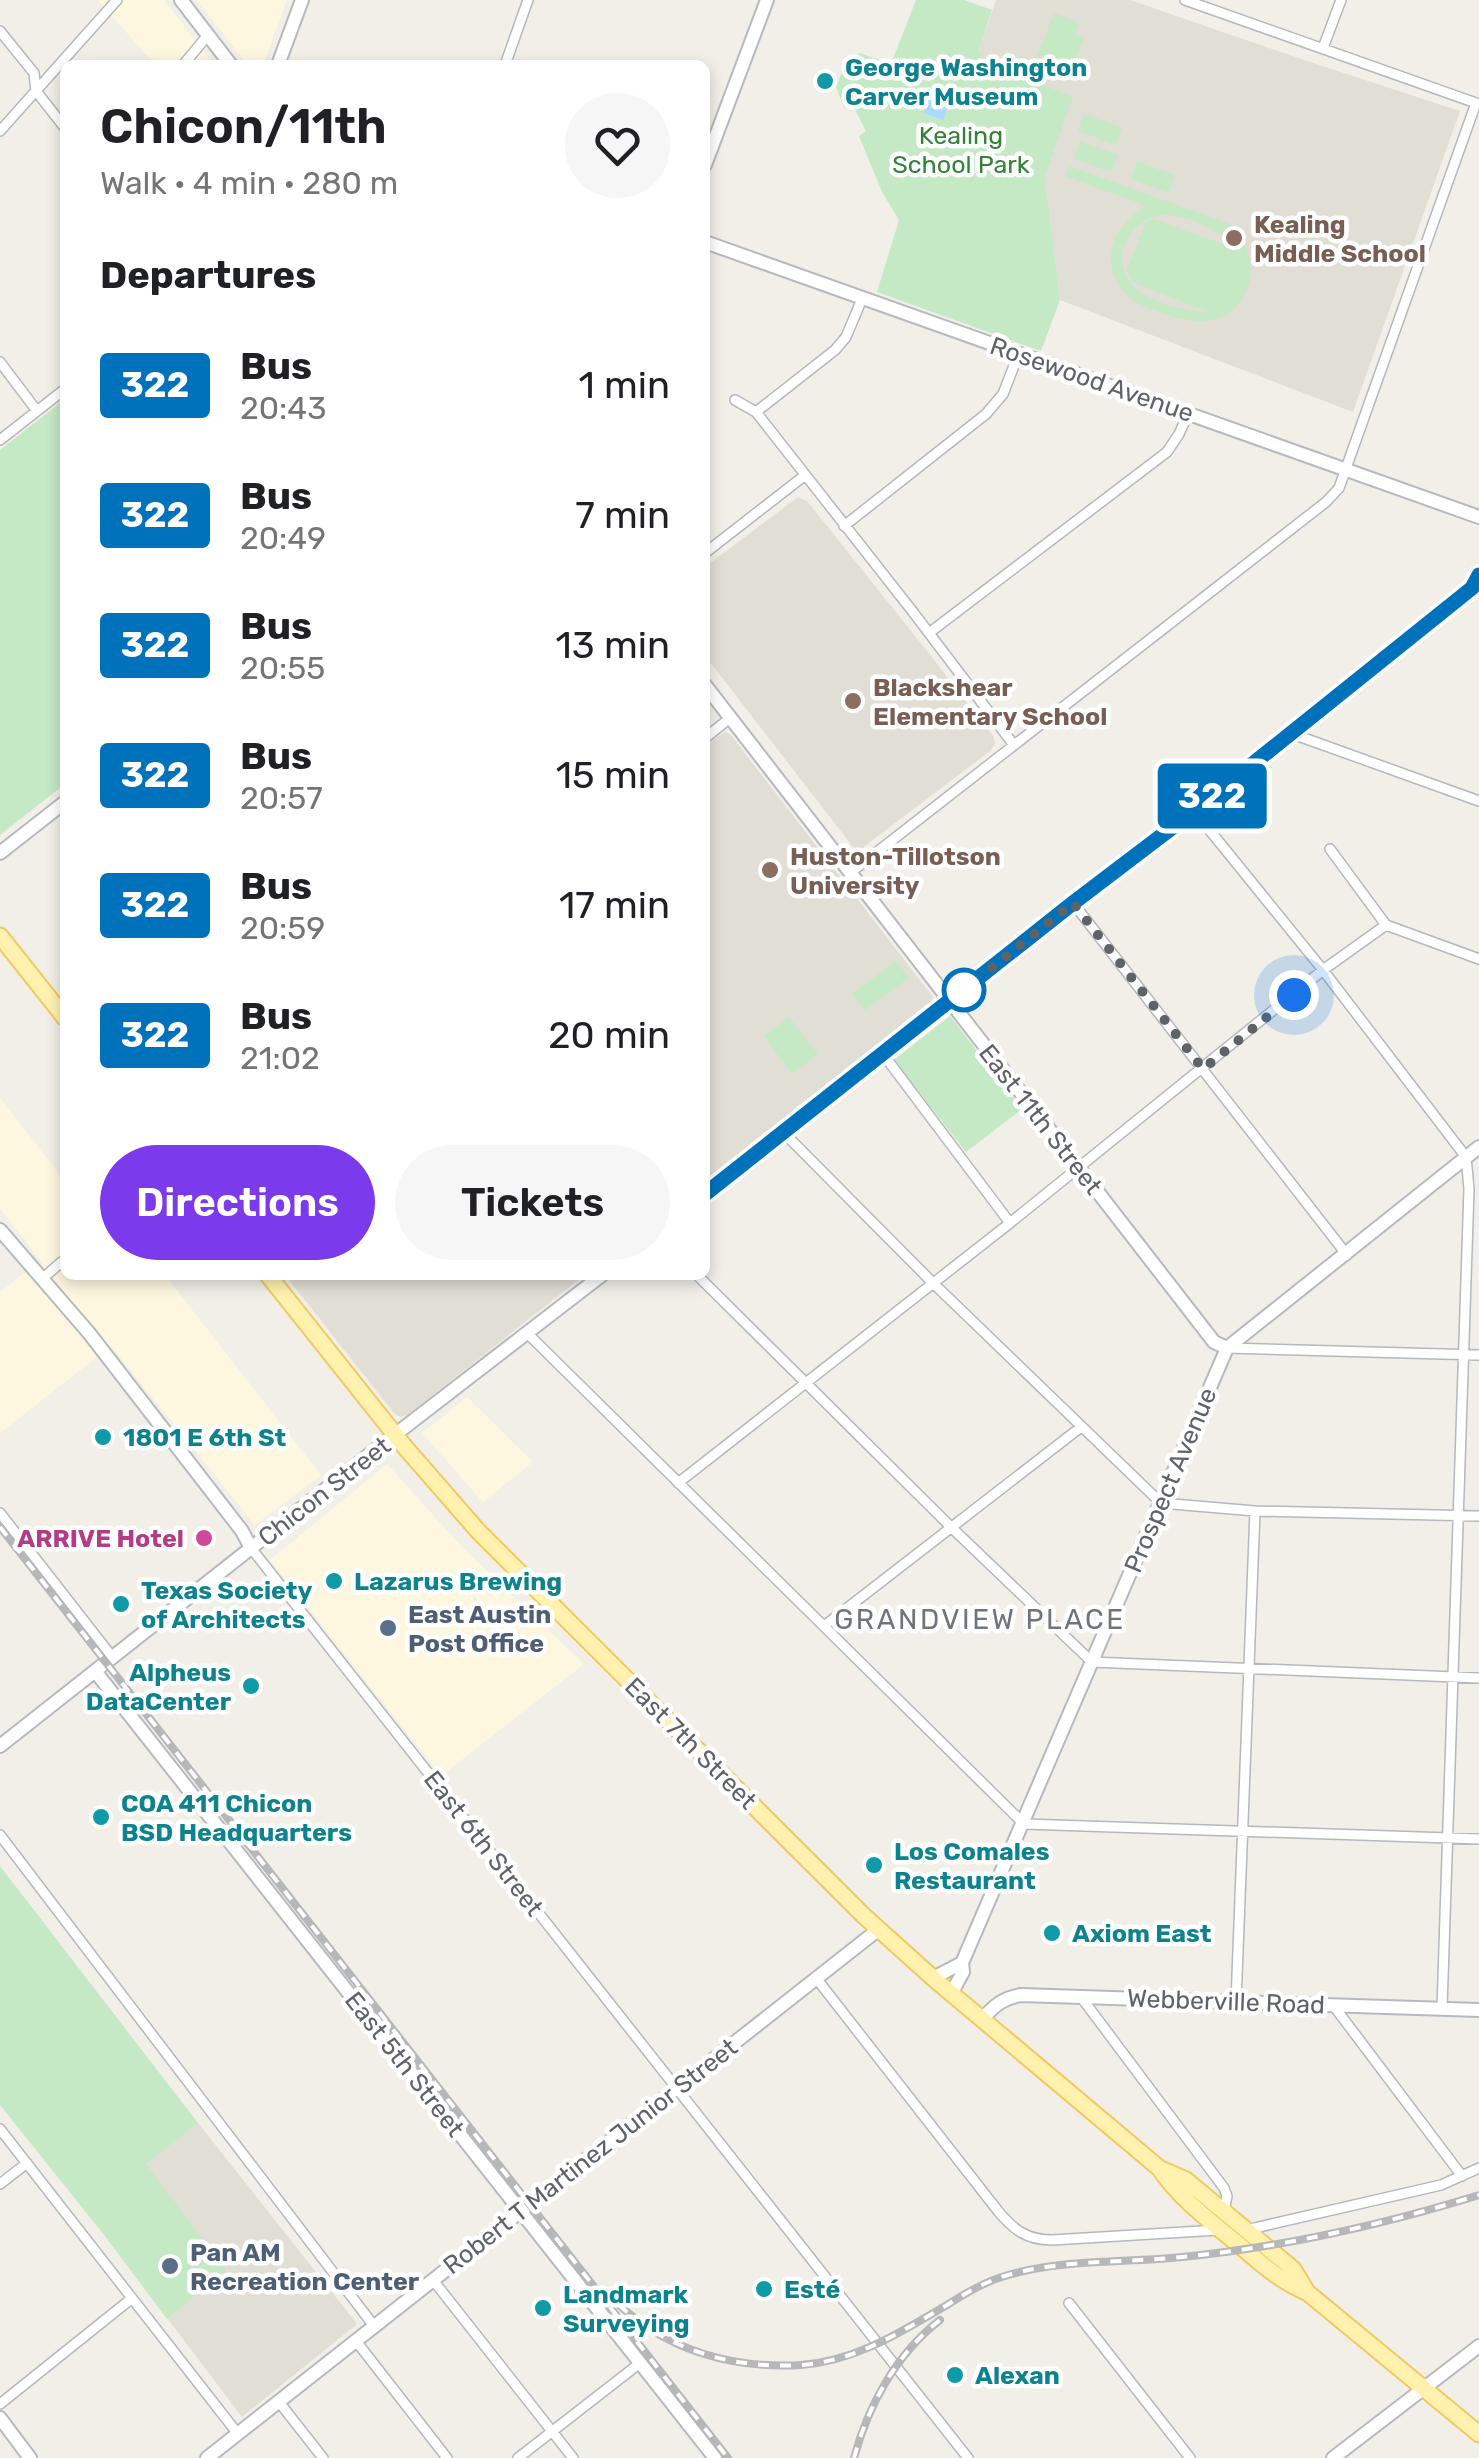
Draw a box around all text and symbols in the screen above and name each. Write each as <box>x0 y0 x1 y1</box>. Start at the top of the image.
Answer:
place label: George Washington Carver Museum <box>845 53 1087 111</box>
marker: George Washington Carver Museum <box>814 70 836 92</box>
button: heart <box>565 93 670 198</box>
text: Chicon/11th <box>100 98 387 155</box>
park label: Kealing School Park <box>892 121 1030 179</box>
text: Walk · 4 min · 280 m <box>100 164 398 202</box>
place label: Kealing Middle School <box>1254 210 1426 268</box>
marker: Kealing Middle School <box>1223 227 1245 249</box>
text: Departures <box>100 252 316 298</box>
street label: Rosewood Avenue <box>986 331 1197 428</box>
text: Bus <box>240 343 312 389</box>
text: 1 min <box>578 362 670 408</box>
text: 322 <box>121 364 189 406</box>
text: 20:43 <box>240 389 326 427</box>
text: Bus <box>240 473 312 519</box>
text: 7 min <box>575 492 670 538</box>
text: 322 <box>121 494 189 536</box>
text: 20:49 <box>240 519 326 557</box>
text: Bus <box>240 603 312 649</box>
text: 13 min <box>556 622 670 668</box>
text: 322 <box>121 624 189 666</box>
text: 20:55 <box>240 649 325 687</box>
place label: Blackshear Elementary School <box>873 673 1107 731</box>
marker: Blackshear Elementary School <box>842 690 864 712</box>
text: Bus <box>240 733 312 779</box>
text: 15 min <box>556 752 670 798</box>
text: 322 <box>121 754 189 796</box>
line badge: 322 <box>1154 764 1270 828</box>
text: 322 <box>1178 775 1246 817</box>
text: 20:57 <box>240 779 323 817</box>
place label: Huston-Tillotson University <box>790 842 1001 900</box>
marker: Huston-Tillotson University <box>759 859 781 881</box>
text: Bus <box>240 863 312 909</box>
text: 17 min <box>559 882 670 928</box>
text: 322 <box>121 884 189 926</box>
text: 20:59 <box>240 909 325 947</box>
unlabelled marker <box>943 969 985 1011</box>
your location <box>1269 970 1319 1020</box>
text: Bus <box>240 993 312 1039</box>
text: 20 min <box>548 1012 670 1058</box>
text: 322 <box>121 1014 189 1056</box>
text: 21:02 <box>240 1039 320 1077</box>
street label: East 11th Street <box>973 1039 1108 1200</box>
button: Directions <box>100 1145 375 1260</box>
button: Tickets <box>395 1145 670 1260</box>
street label: Prospect Avenue <box>1118 1383 1222 1577</box>
place label: 1801 E 6th St <box>123 1423 287 1452</box>
marker: 1801 E 6th St <box>92 1426 114 1448</box>
street label: Chicon Street <box>252 1431 396 1552</box>
place label: ARRIVE Hotel <box>17 1524 184 1553</box>
marker: ARRIVE Hotel <box>193 1527 215 1549</box>
place label: Lazarus Brewing <box>354 1567 562 1596</box>
marker: Lazarus Brewing <box>323 1570 345 1592</box>
place label: Texas Society of Architects <box>141 1576 313 1634</box>
marker: Texas Society of Architects <box>110 1593 132 1615</box>
place label: East Austin Post Office <box>408 1600 551 1658</box>
district label: GRANDVIEW PLACE <box>834 1603 1126 1636</box>
marker: East Austin Post Office <box>377 1617 399 1639</box>
place label: Alpheus DataCenter <box>86 1658 232 1716</box>
street label: East 7th Street <box>619 1672 763 1815</box>
marker: Alpheus DataCenter <box>240 1675 262 1697</box>
street label: East 6th Street <box>418 1765 549 1922</box>
place label: COA 411 Chicon BSD Headquarters <box>121 1789 352 1847</box>
marker: COA 411 Chicon BSD Headquarters <box>90 1806 112 1828</box>
place label: Los Comales Restaurant <box>894 1837 1050 1895</box>
marker: Los Comales Restaurant <box>863 1854 885 1876</box>
place label: Axiom East <box>1072 1919 1212 1948</box>
marker: Axiom East <box>1041 1922 1063 1944</box>
street label: Webberville Road <box>1126 1984 1326 2019</box>
street label: East 5th Street <box>339 1986 470 2143</box>
street label: Robert T Martinez Junior Street <box>438 2033 743 2280</box>
place label: Pan AM Recreation Center <box>190 2238 420 2296</box>
marker: Pan AM Recreation Center <box>159 2255 181 2277</box>
place label: Esté <box>784 2275 840 2304</box>
marker: Esté <box>753 2278 775 2300</box>
place label: Landmark Surveying <box>563 2280 690 2338</box>
marker: Landmark Surveying <box>532 2297 554 2319</box>
place label: Alexan <box>975 2361 1060 2390</box>
marker: Alexan <box>944 2364 966 2386</box>

